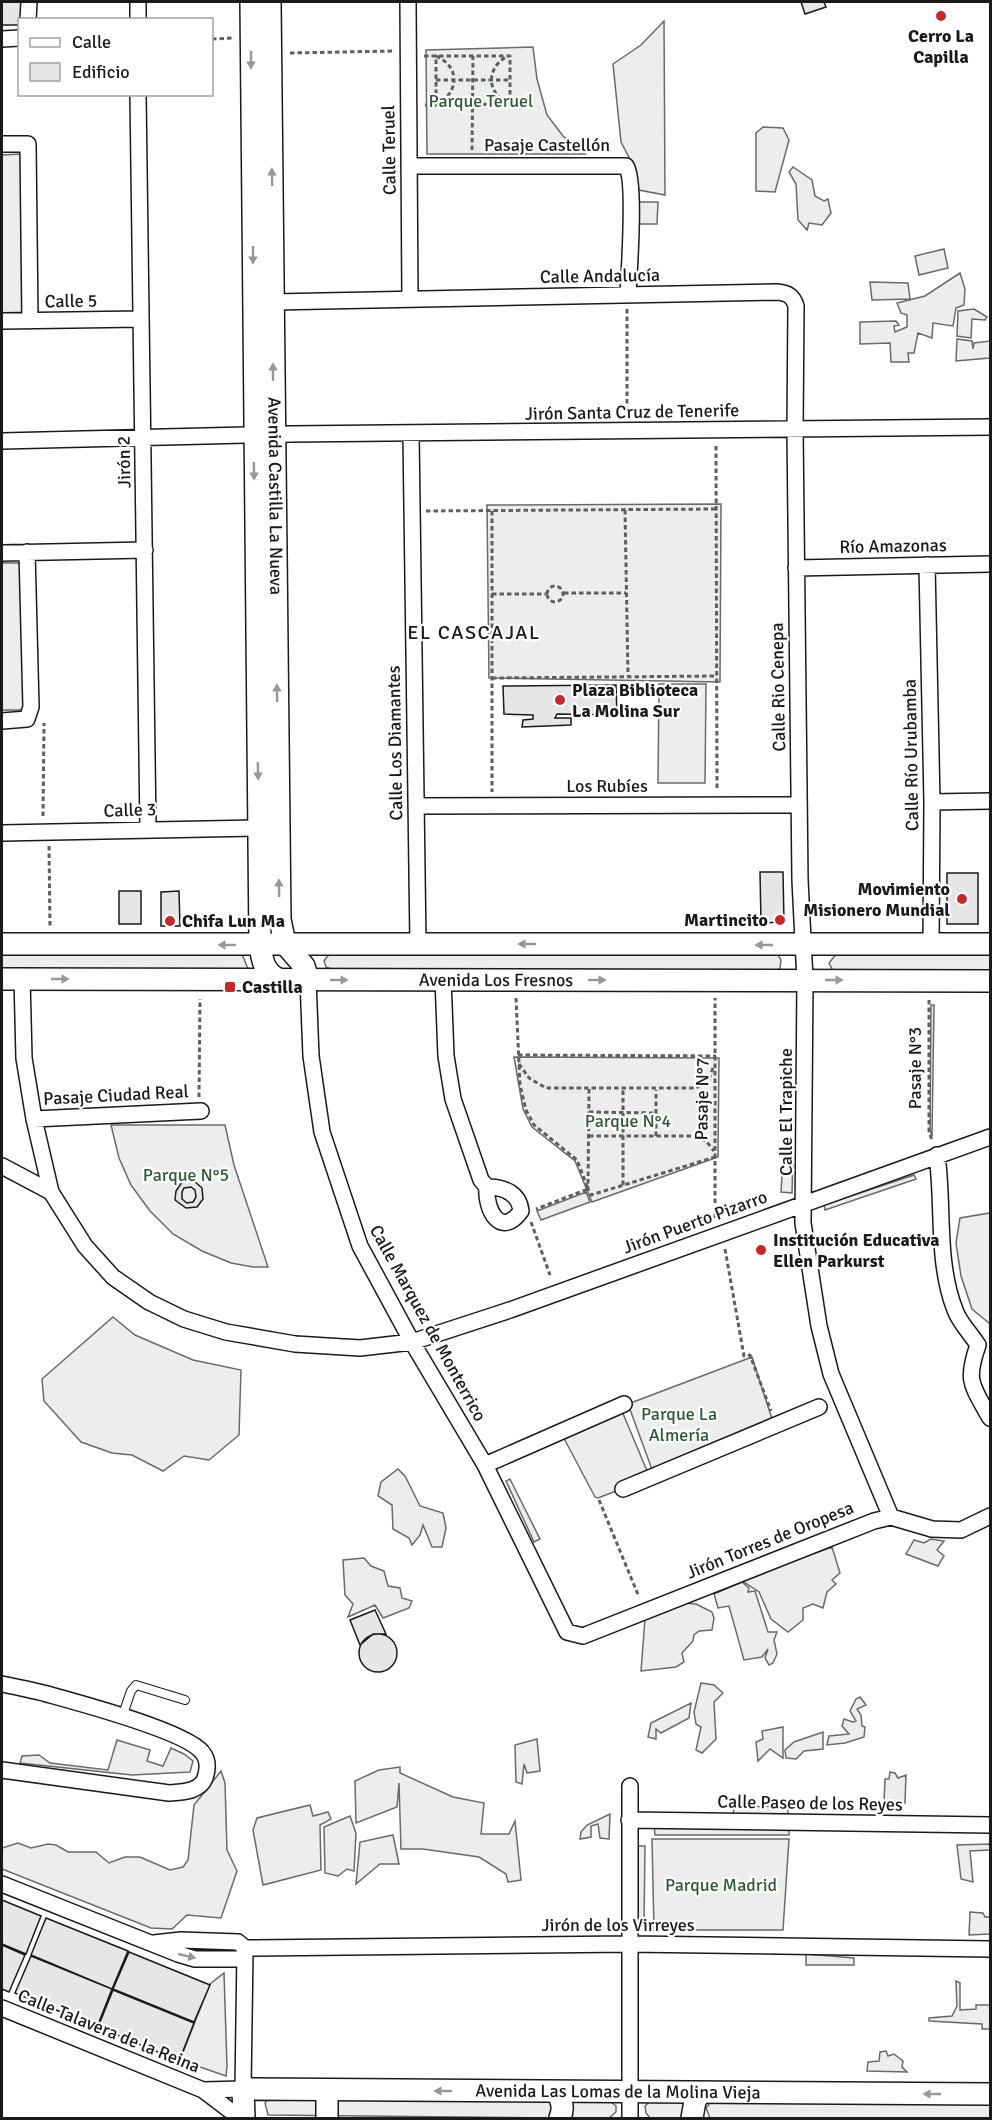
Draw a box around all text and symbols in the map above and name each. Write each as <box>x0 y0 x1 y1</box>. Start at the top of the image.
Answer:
marker: Cerro La Capilla <box>934 9 948 23</box>
legend <box>18 18 213 96</box>
place label: Cerro La Capilla <box>908 25 974 68</box>
text: Calle <box>72 31 111 53</box>
one-way arrow <box>246 50 256 69</box>
text: Edificio <box>72 61 130 83</box>
park label: Parque Teruel <box>429 90 533 112</box>
street label: Calle Teruel <box>377 105 401 195</box>
street label: Pasaje Castellón <box>484 134 610 156</box>
one-way arrow <box>267 168 277 187</box>
one-way arrow <box>248 245 258 264</box>
street label: Calle Andalucía <box>540 264 660 288</box>
street label: Calle 5 <box>44 290 98 312</box>
one-way arrow <box>268 363 278 382</box>
street label: Avenida Castilla La Nueva <box>263 397 287 595</box>
street label: Jirón Santa Cruz de Tenerife <box>525 399 739 425</box>
street label: Jirón 2 <box>113 436 135 488</box>
one-way arrow <box>249 461 259 480</box>
street label: Río Amazonas <box>839 534 947 558</box>
district label: EL CASCAJAL <box>407 620 541 645</box>
street label: Calle Rio Cenepa <box>766 622 790 752</box>
street label: Calle Los Diamantes <box>383 665 407 821</box>
place label: Plaza Biblioteca La Molina Sur <box>572 679 698 722</box>
street label: Calle Río Urubamba <box>899 679 923 831</box>
one-way arrow <box>272 684 282 703</box>
marker: Plaza Biblioteca La Molina Sur <box>553 693 567 707</box>
one-way arrow <box>254 761 263 780</box>
street label: Los Rubíes <box>566 775 648 797</box>
street label: Calle 3 <box>103 798 157 822</box>
place label: Movimiento Misionero Mundial <box>803 878 950 921</box>
one-way arrow <box>275 879 284 898</box>
marker: Movimiento Misionero Mundial <box>955 892 969 906</box>
place label: Martincito <box>684 909 768 931</box>
place label: Chifa Lun Ma <box>182 910 285 932</box>
marker: Martincito <box>773 913 787 927</box>
marker: Chifa Lun Ma <box>163 914 177 928</box>
one-way arrow <box>518 939 537 949</box>
one-way arrow <box>218 940 237 950</box>
one-way arrow <box>755 940 774 950</box>
street label: Avenida Los Fresnos <box>419 969 573 991</box>
one-way arrow <box>50 974 69 984</box>
one-way arrow <box>329 975 348 985</box>
one-way arrow <box>587 975 606 985</box>
one-way arrow <box>824 975 843 985</box>
place label: Castilla <box>242 976 303 998</box>
marker: Castilla <box>223 980 237 994</box>
street label: Pasaje N°3 <box>904 1027 926 1109</box>
street label: Calle El Trapiche <box>775 1048 797 1176</box>
street label: Pasaje N°7 <box>690 1058 714 1140</box>
street label: Pasaje Ciudad Real <box>43 1080 189 1110</box>
park label: Parque N°4 <box>585 1110 671 1132</box>
park label: Parque N°5 <box>143 1164 229 1186</box>
street label: Jirón Puerto Pizarro <box>620 1186 770 1258</box>
street label: Calle Marquez de Monterrico <box>365 1221 491 1425</box>
place label: Institución Educativa Ellen Parkurst <box>773 1229 940 1272</box>
marker: Institución Educativa Ellen Parkurst <box>754 1243 768 1257</box>
park label: Parque La Almería <box>641 1403 717 1446</box>
street label: Jirón Torres de Oropesa <box>683 1496 857 1584</box>
street label: Calle Paseo de los Reyes <box>717 1790 903 1816</box>
park label: Parque Madrid <box>665 1874 777 1896</box>
street label: Jirón de los Virreyes <box>541 1914 695 1936</box>
one-way arrow <box>178 1952 197 1962</box>
street label: Calle Talavera de la Reina <box>15 1984 203 2078</box>
street label: Avenida Las Lomas de la Molina Vieja <box>475 2080 761 2103</box>
one-way arrow <box>434 2086 453 2096</box>
one-way arrow <box>923 2089 942 2099</box>

